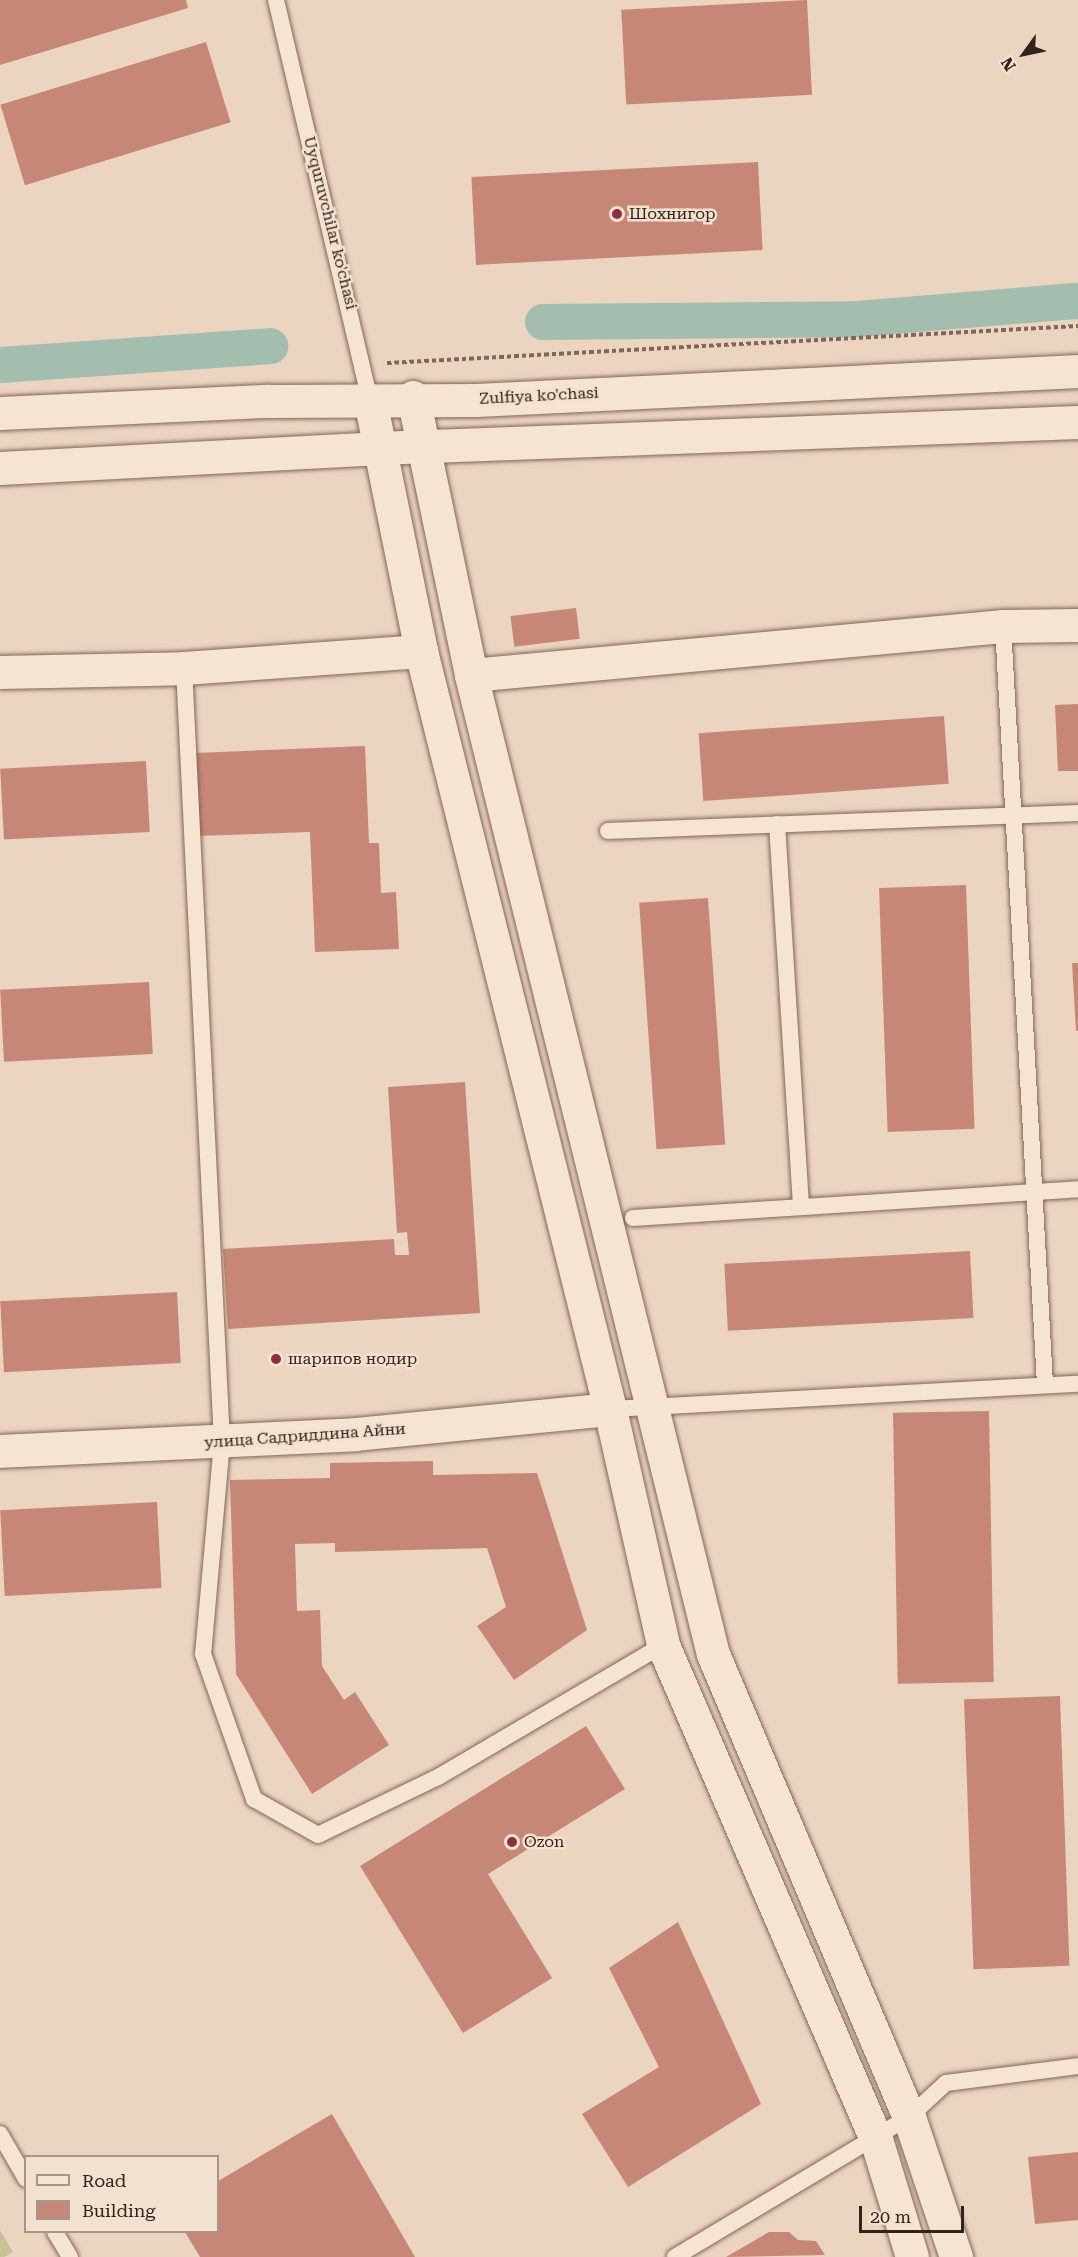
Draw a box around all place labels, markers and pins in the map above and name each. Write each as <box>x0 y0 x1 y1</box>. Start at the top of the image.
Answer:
place label: Шохнигор <box>629 204 716 224</box>
marker: Шохнигор <box>610 207 624 221</box>
place label: шарипов нодир <box>288 1349 417 1369</box>
marker: шарипов нодир <box>269 1352 283 1366</box>
place label: Ozon <box>524 1832 564 1852</box>
marker: Ozon <box>505 1835 519 1849</box>

